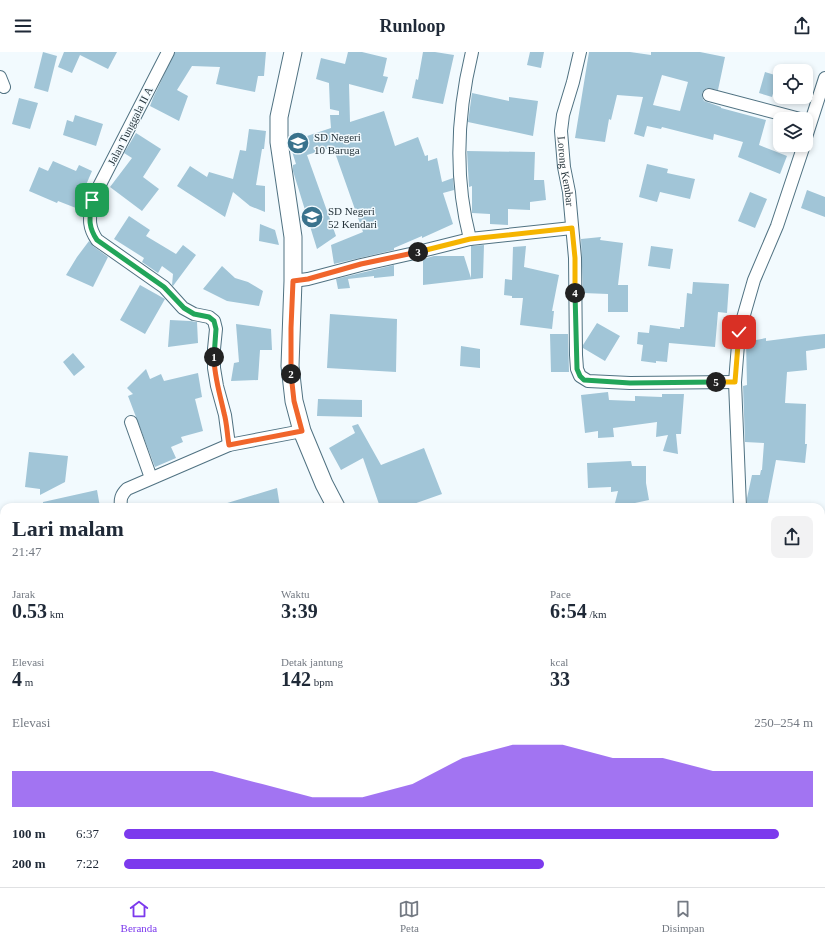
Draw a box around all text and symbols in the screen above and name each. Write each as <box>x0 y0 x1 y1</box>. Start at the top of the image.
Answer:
icon: menu <box>12 15 34 37</box>
icon: share <box>791 15 813 37</box>
text: Runloop <box>379 16 446 36</box>
map controls <box>773 64 813 152</box>
button: locate <box>773 64 813 104</box>
street label: Jalan Tunggala II A <box>105 85 155 167</box>
button: layers <box>773 112 813 152</box>
school or university icon: SD Negeri 10 Baruga <box>285 130 311 156</box>
place label: SD Negeri 10 Baruga <box>314 131 361 156</box>
street label: Lorong Kembar <box>555 136 576 207</box>
pin <box>75 183 109 217</box>
icon: arrive <box>81 189 103 211</box>
school or university icon: SD Negeri 52 Kendari <box>299 204 325 230</box>
place label: SD Negeri 52 Kendari <box>328 205 377 230</box>
pin: 3 <box>408 242 428 262</box>
text: 3 <box>415 246 421 258</box>
pin: 4 <box>565 283 585 303</box>
text: 4 <box>572 287 578 299</box>
pin <box>722 315 756 349</box>
icon: check <box>728 321 750 343</box>
pin: 1 <box>204 347 224 367</box>
text: 1 <box>211 351 217 363</box>
pin: 2 <box>281 364 301 384</box>
text: 2 <box>288 368 294 380</box>
pin: 5 <box>706 372 726 392</box>
text: 5 <box>713 376 719 388</box>
text: Lari malam <box>12 516 124 541</box>
button: share <box>771 516 813 558</box>
text: 21:47 <box>12 544 42 559</box>
text: Jarak <box>12 588 35 600</box>
text: Waktu <box>281 588 309 600</box>
text: Pace <box>550 588 571 600</box>
text: 0.53 <box>12 600 47 622</box>
text: 3:39 <box>281 600 318 622</box>
text: 6:54 <box>550 600 587 622</box>
text: km <box>47 608 64 620</box>
text: /km <box>587 608 607 620</box>
text: Elevasi <box>12 656 44 668</box>
text: Detak jantung <box>281 656 343 668</box>
text: kcal <box>550 656 568 668</box>
text: 4 <box>12 668 22 690</box>
text: 142 <box>281 668 311 690</box>
text: 33 <box>550 668 570 690</box>
text: m <box>22 676 33 688</box>
text: bpm <box>311 676 333 688</box>
text: Elevasi <box>12 715 50 730</box>
text: 250–254 m <box>754 715 813 730</box>
text: 100 m <box>12 826 46 841</box>
text: 6:37 <box>76 826 99 841</box>
text: 200 m <box>12 856 46 871</box>
text: 7:22 <box>76 856 99 871</box>
tab: Beranda <box>121 898 157 934</box>
tab: Peta <box>398 898 420 934</box>
tab: Disimpan <box>662 898 704 934</box>

